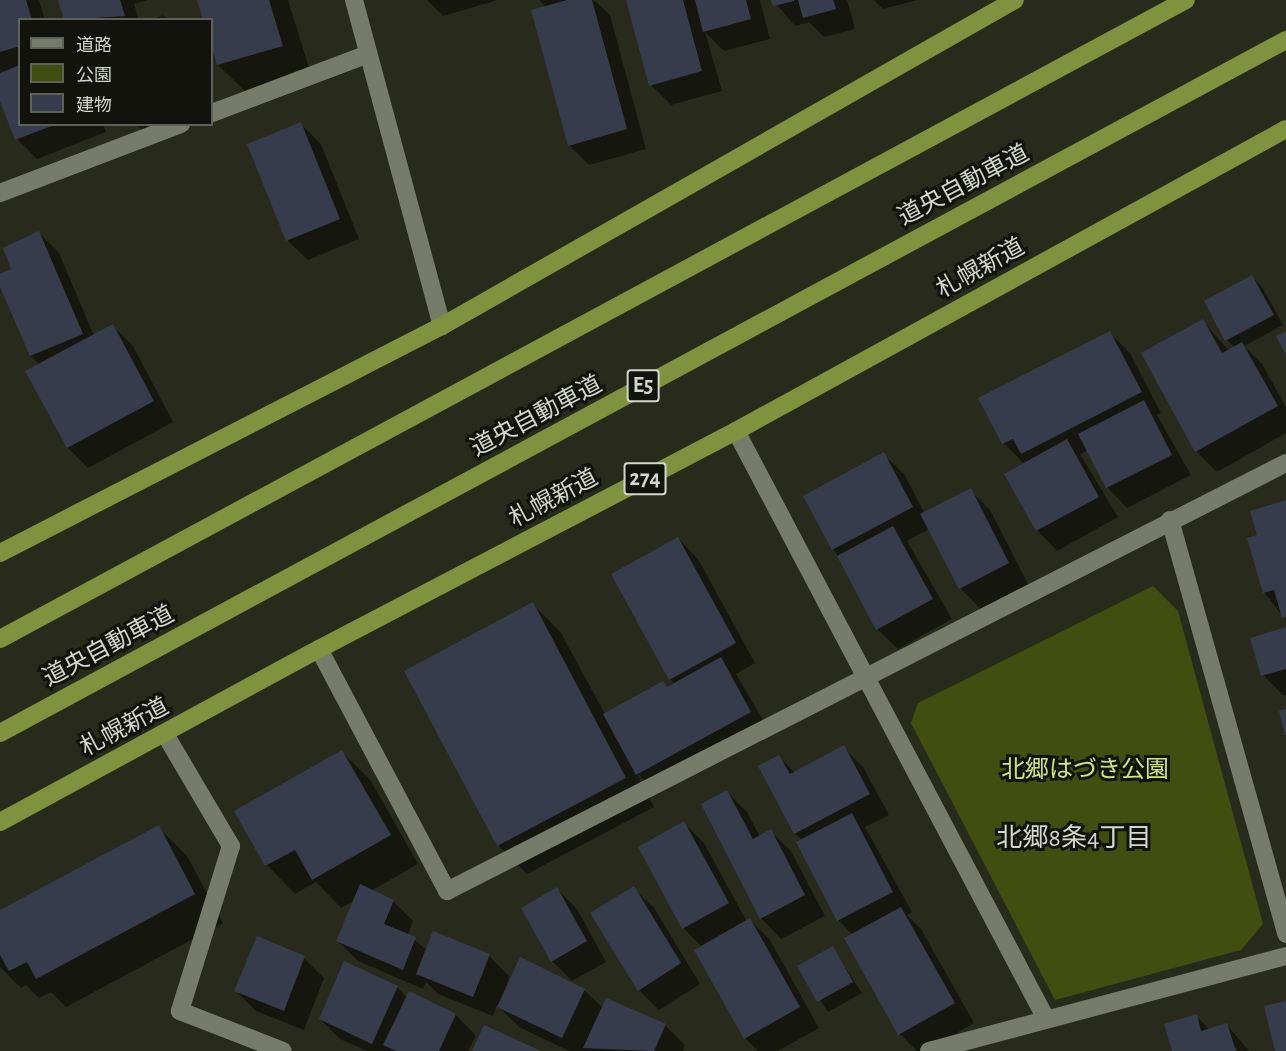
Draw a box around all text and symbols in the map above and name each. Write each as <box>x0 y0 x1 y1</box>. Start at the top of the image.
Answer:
legend <box>18 18 213 126</box>
text: 道路 <box>76 37 112 55</box>
text: 公園 <box>76 67 112 85</box>
text: 建物 <box>76 97 112 115</box>
street label: 道央自動車道 <box>894 139 1034 233</box>
street label: 札幌新道 <box>932 233 1030 305</box>
road number: E5 <box>626 367 660 405</box>
street label: 道央自動車道 <box>467 370 607 464</box>
road number: 274 <box>622 460 668 498</box>
street label: 札幌新道 <box>505 464 603 534</box>
street label: 道央自動車道 <box>39 600 179 694</box>
street label: 札幌新道 <box>76 693 174 763</box>
park label: 北郷はづき公園 <box>1001 757 1169 785</box>
district label: 北郷8条4丁目 <box>997 823 1151 855</box>

